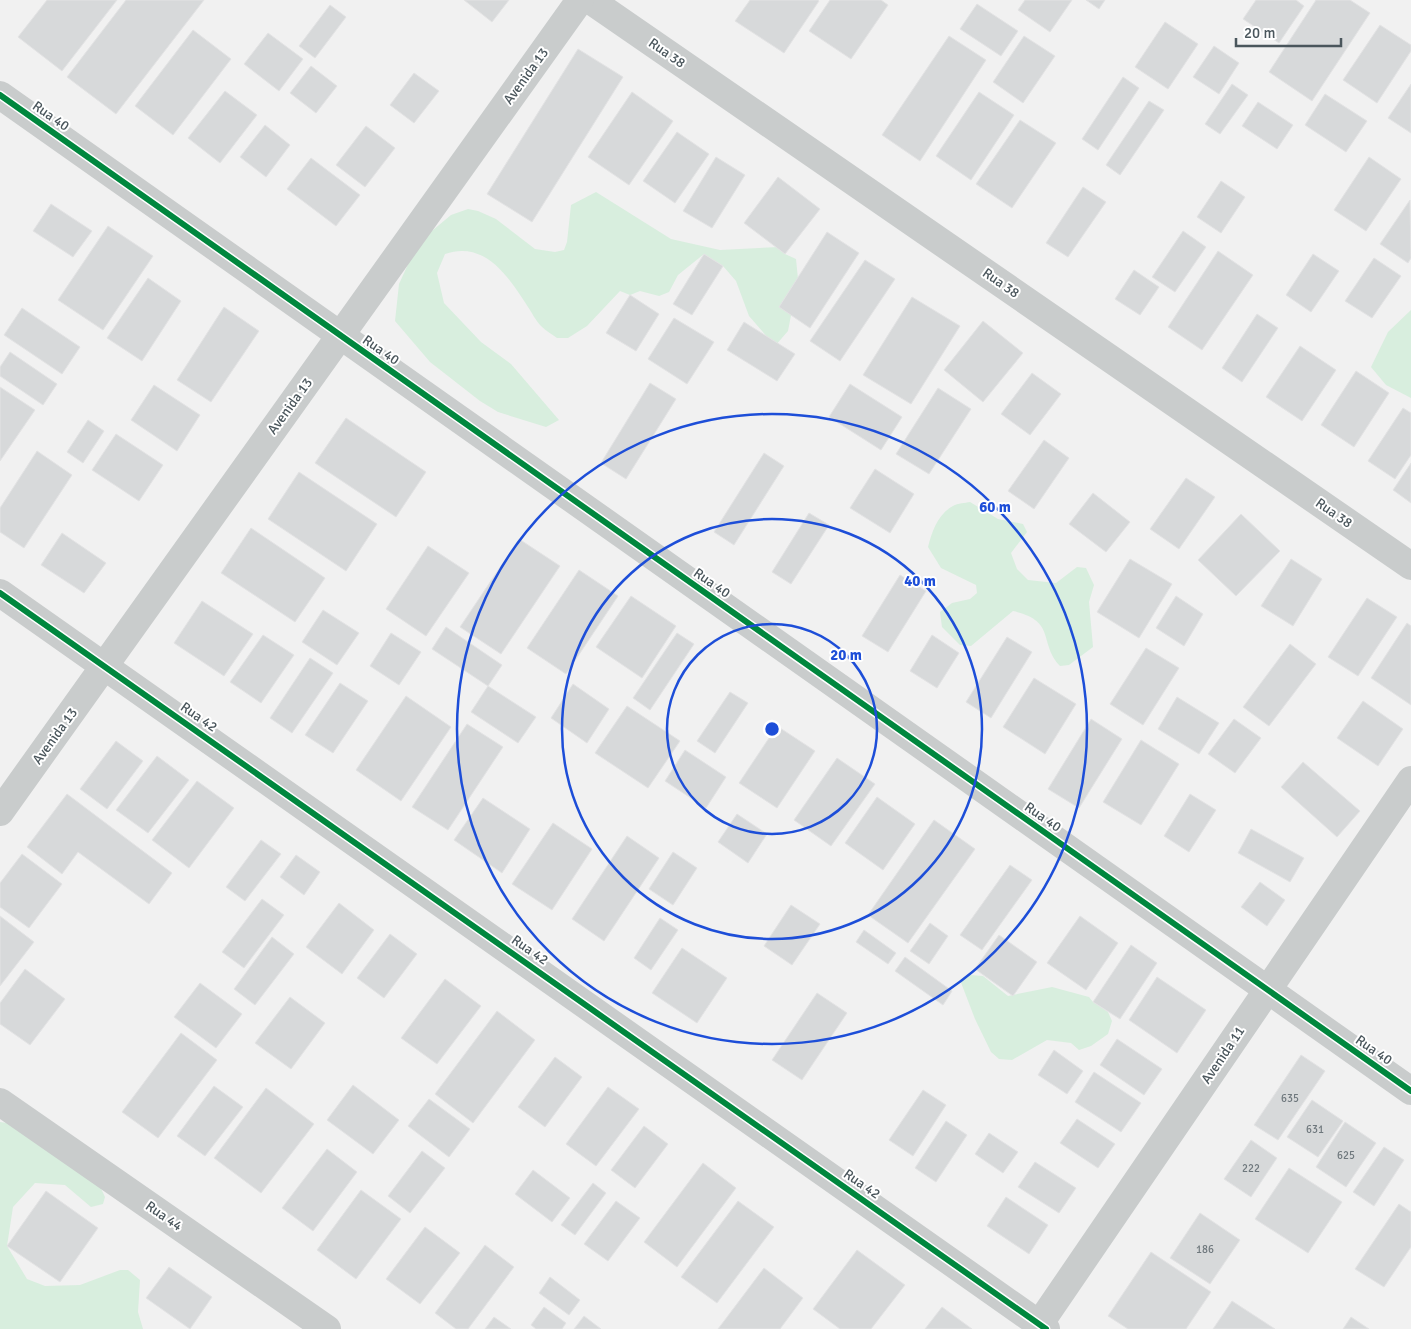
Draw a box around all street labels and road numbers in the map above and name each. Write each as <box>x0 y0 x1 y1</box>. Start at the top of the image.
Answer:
street label: Rua 38 <box>645 34 689 72</box>
street label: Avenida 13 <box>500 44 552 108</box>
street label: Rua 40 <box>29 97 73 135</box>
street label: Rua 38 <box>979 264 1023 302</box>
street label: Rua 40 <box>359 331 403 369</box>
street label: Avenida 13 <box>264 374 316 438</box>
street label: Rua 38 <box>1312 494 1356 532</box>
street label: Rua 40 <box>690 564 734 602</box>
street label: Rua 42 <box>177 698 221 736</box>
street label: Avenida 13 <box>29 704 81 768</box>
street label: Rua 40 <box>1021 798 1065 836</box>
street label: Rua 42 <box>508 931 552 969</box>
street label: Avenida 11 <box>1198 1023 1248 1087</box>
street label: Rua 40 <box>1352 1031 1396 1069</box>
street label: Rua 42 <box>840 1165 884 1203</box>
street label: Rua 44 <box>142 1197 186 1235</box>

